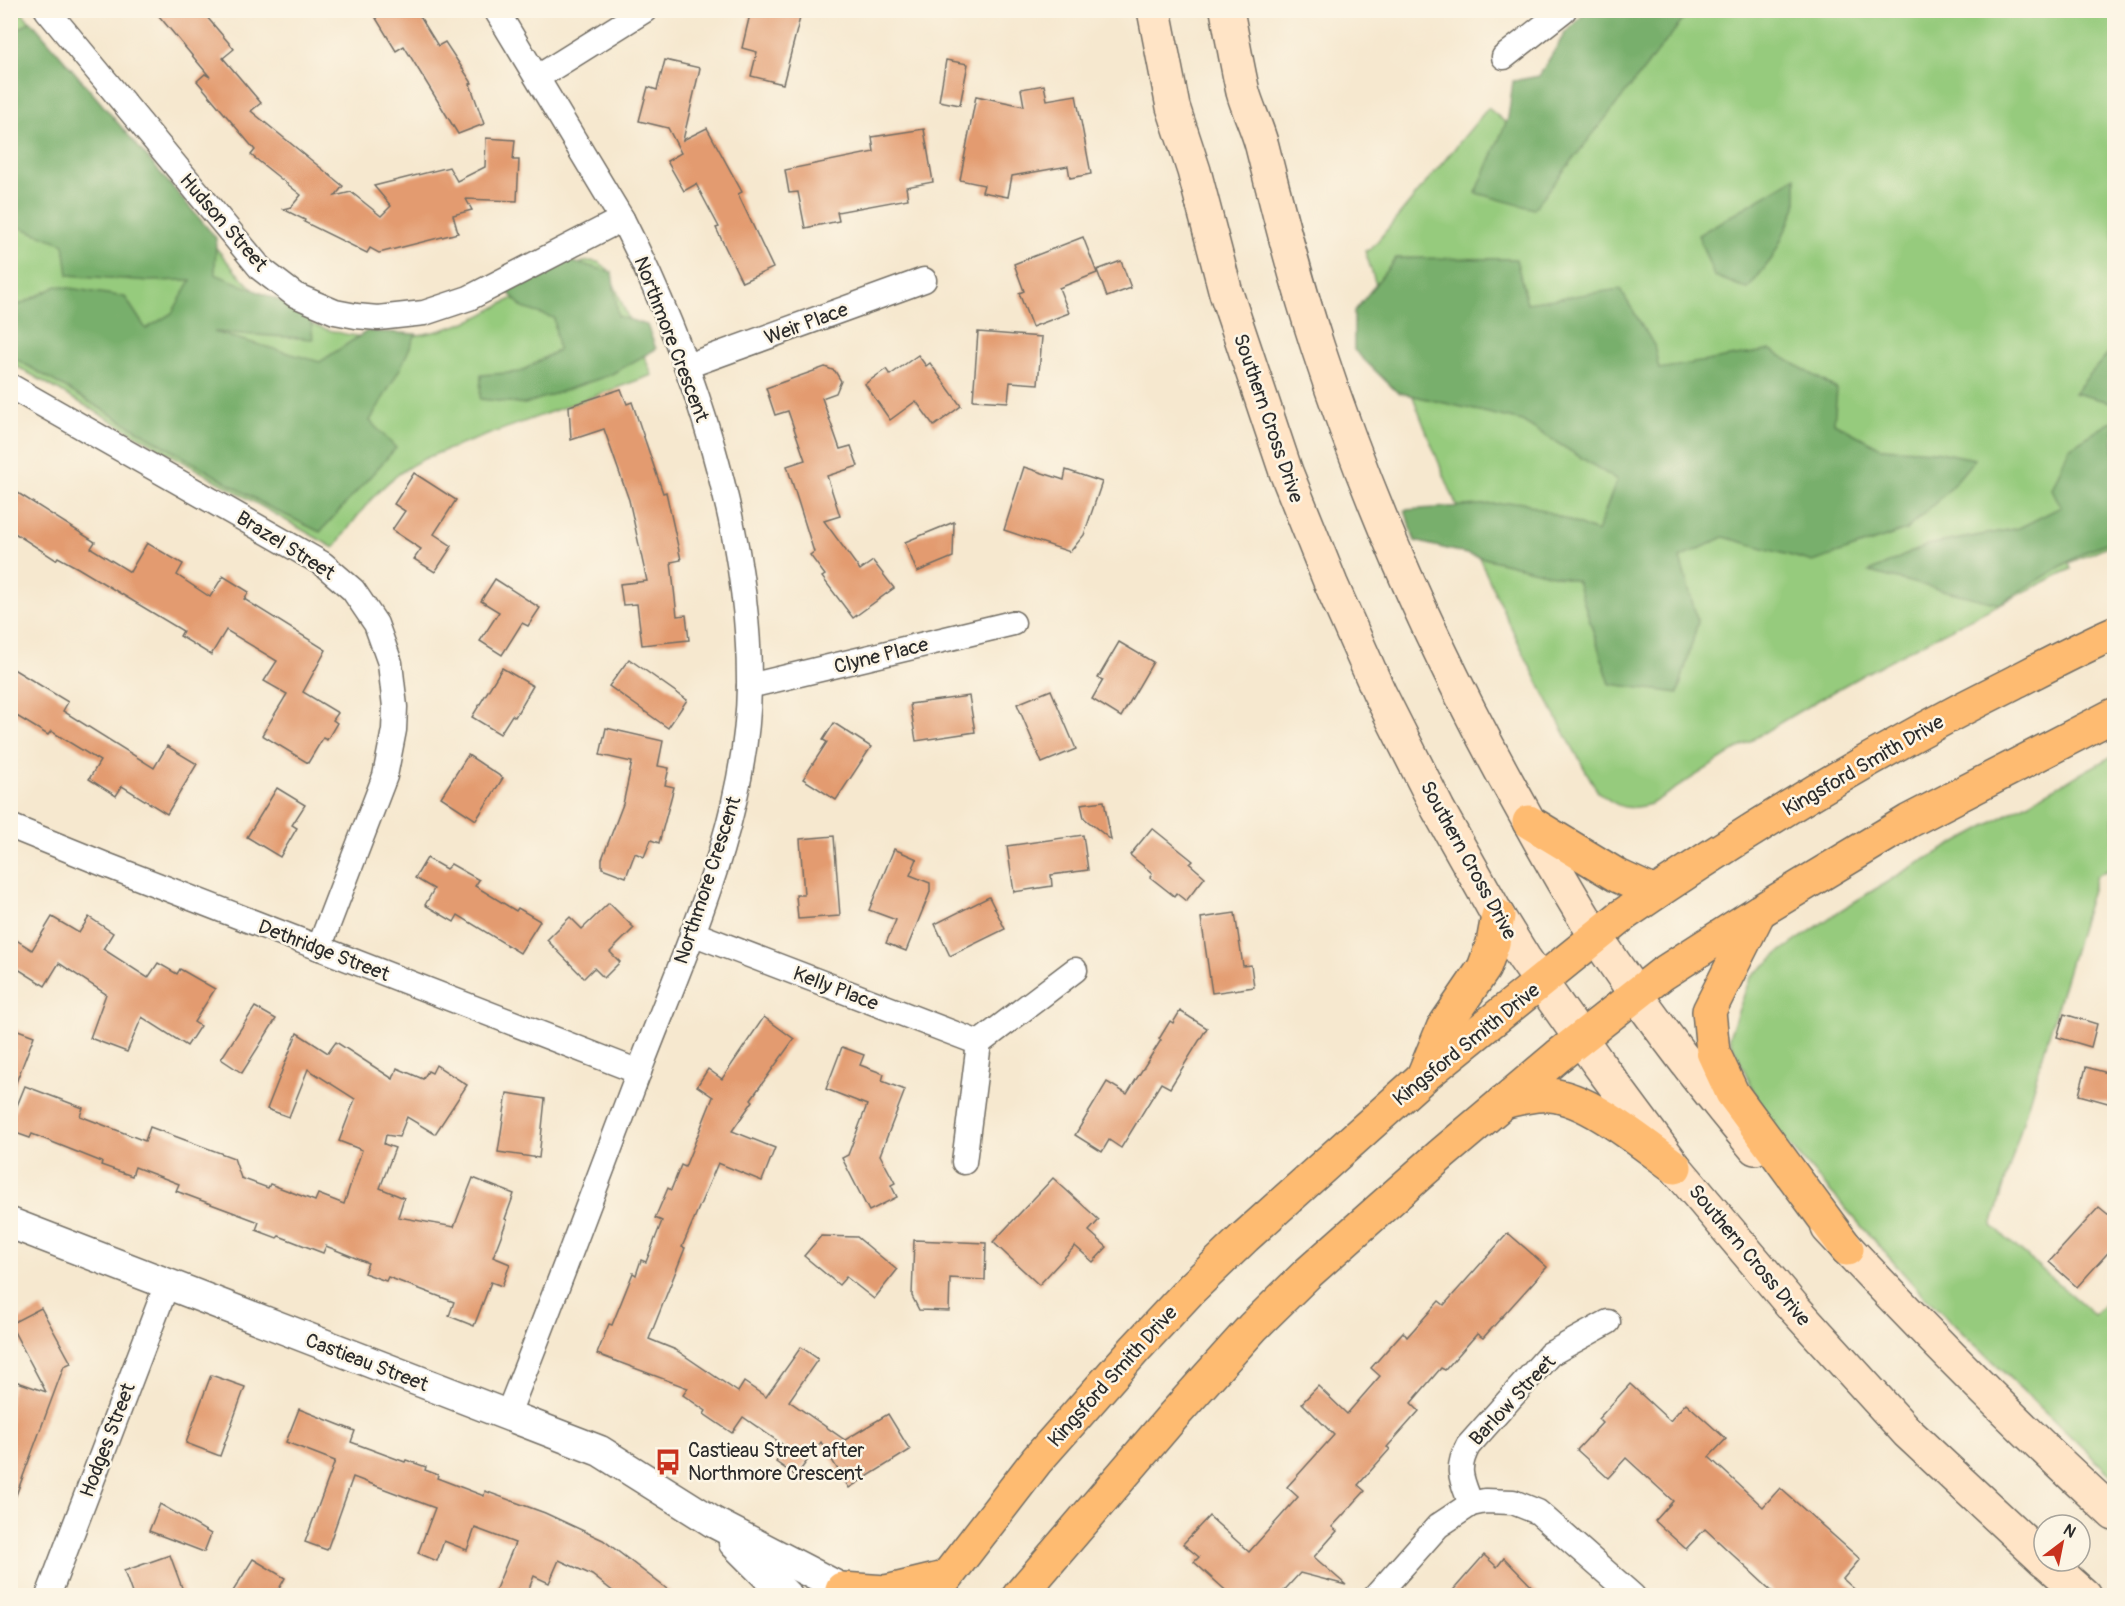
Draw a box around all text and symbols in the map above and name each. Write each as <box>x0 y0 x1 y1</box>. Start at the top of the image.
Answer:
street label: Hudson Street <box>174 168 274 277</box>
street label: Northmore Crescent <box>629 253 715 426</box>
street label: Weir Place <box>761 297 851 350</box>
street label: Southern Cross Drive <box>1228 330 1309 506</box>
street label: Brazel Street <box>232 505 340 586</box>
street label: Clyne Place <box>831 632 931 679</box>
street label: Kingsford Smith Drive <box>1778 709 1948 822</box>
street label: Southern Cross Drive <box>1415 777 1523 944</box>
street label: Northmore Crescent <box>669 792 747 967</box>
street label: Dethridge Street <box>255 914 394 987</box>
street label: Kelly Place <box>790 961 882 1016</box>
street label: Kingsford Smith Drive <box>1388 977 1545 1111</box>
street label: Southern Cross Drive <box>1683 1179 1816 1331</box>
street label: Kingsford Smith Drive <box>1042 1300 1183 1452</box>
street label: Castieau Street <box>302 1328 433 1398</box>
street label: Barlow Street <box>1464 1349 1561 1451</box>
street label: Hodges Street <box>74 1379 141 1501</box>
place label: Castieau Street after Northmore Crescent <box>688 1438 864 1486</box>
bus stop icon: Castieau Street after Northmore Crescent <box>653 1447 683 1477</box>
north arrow <box>2032 1513 2092 1573</box>
text: N <box>2060 1520 2079 1543</box>

